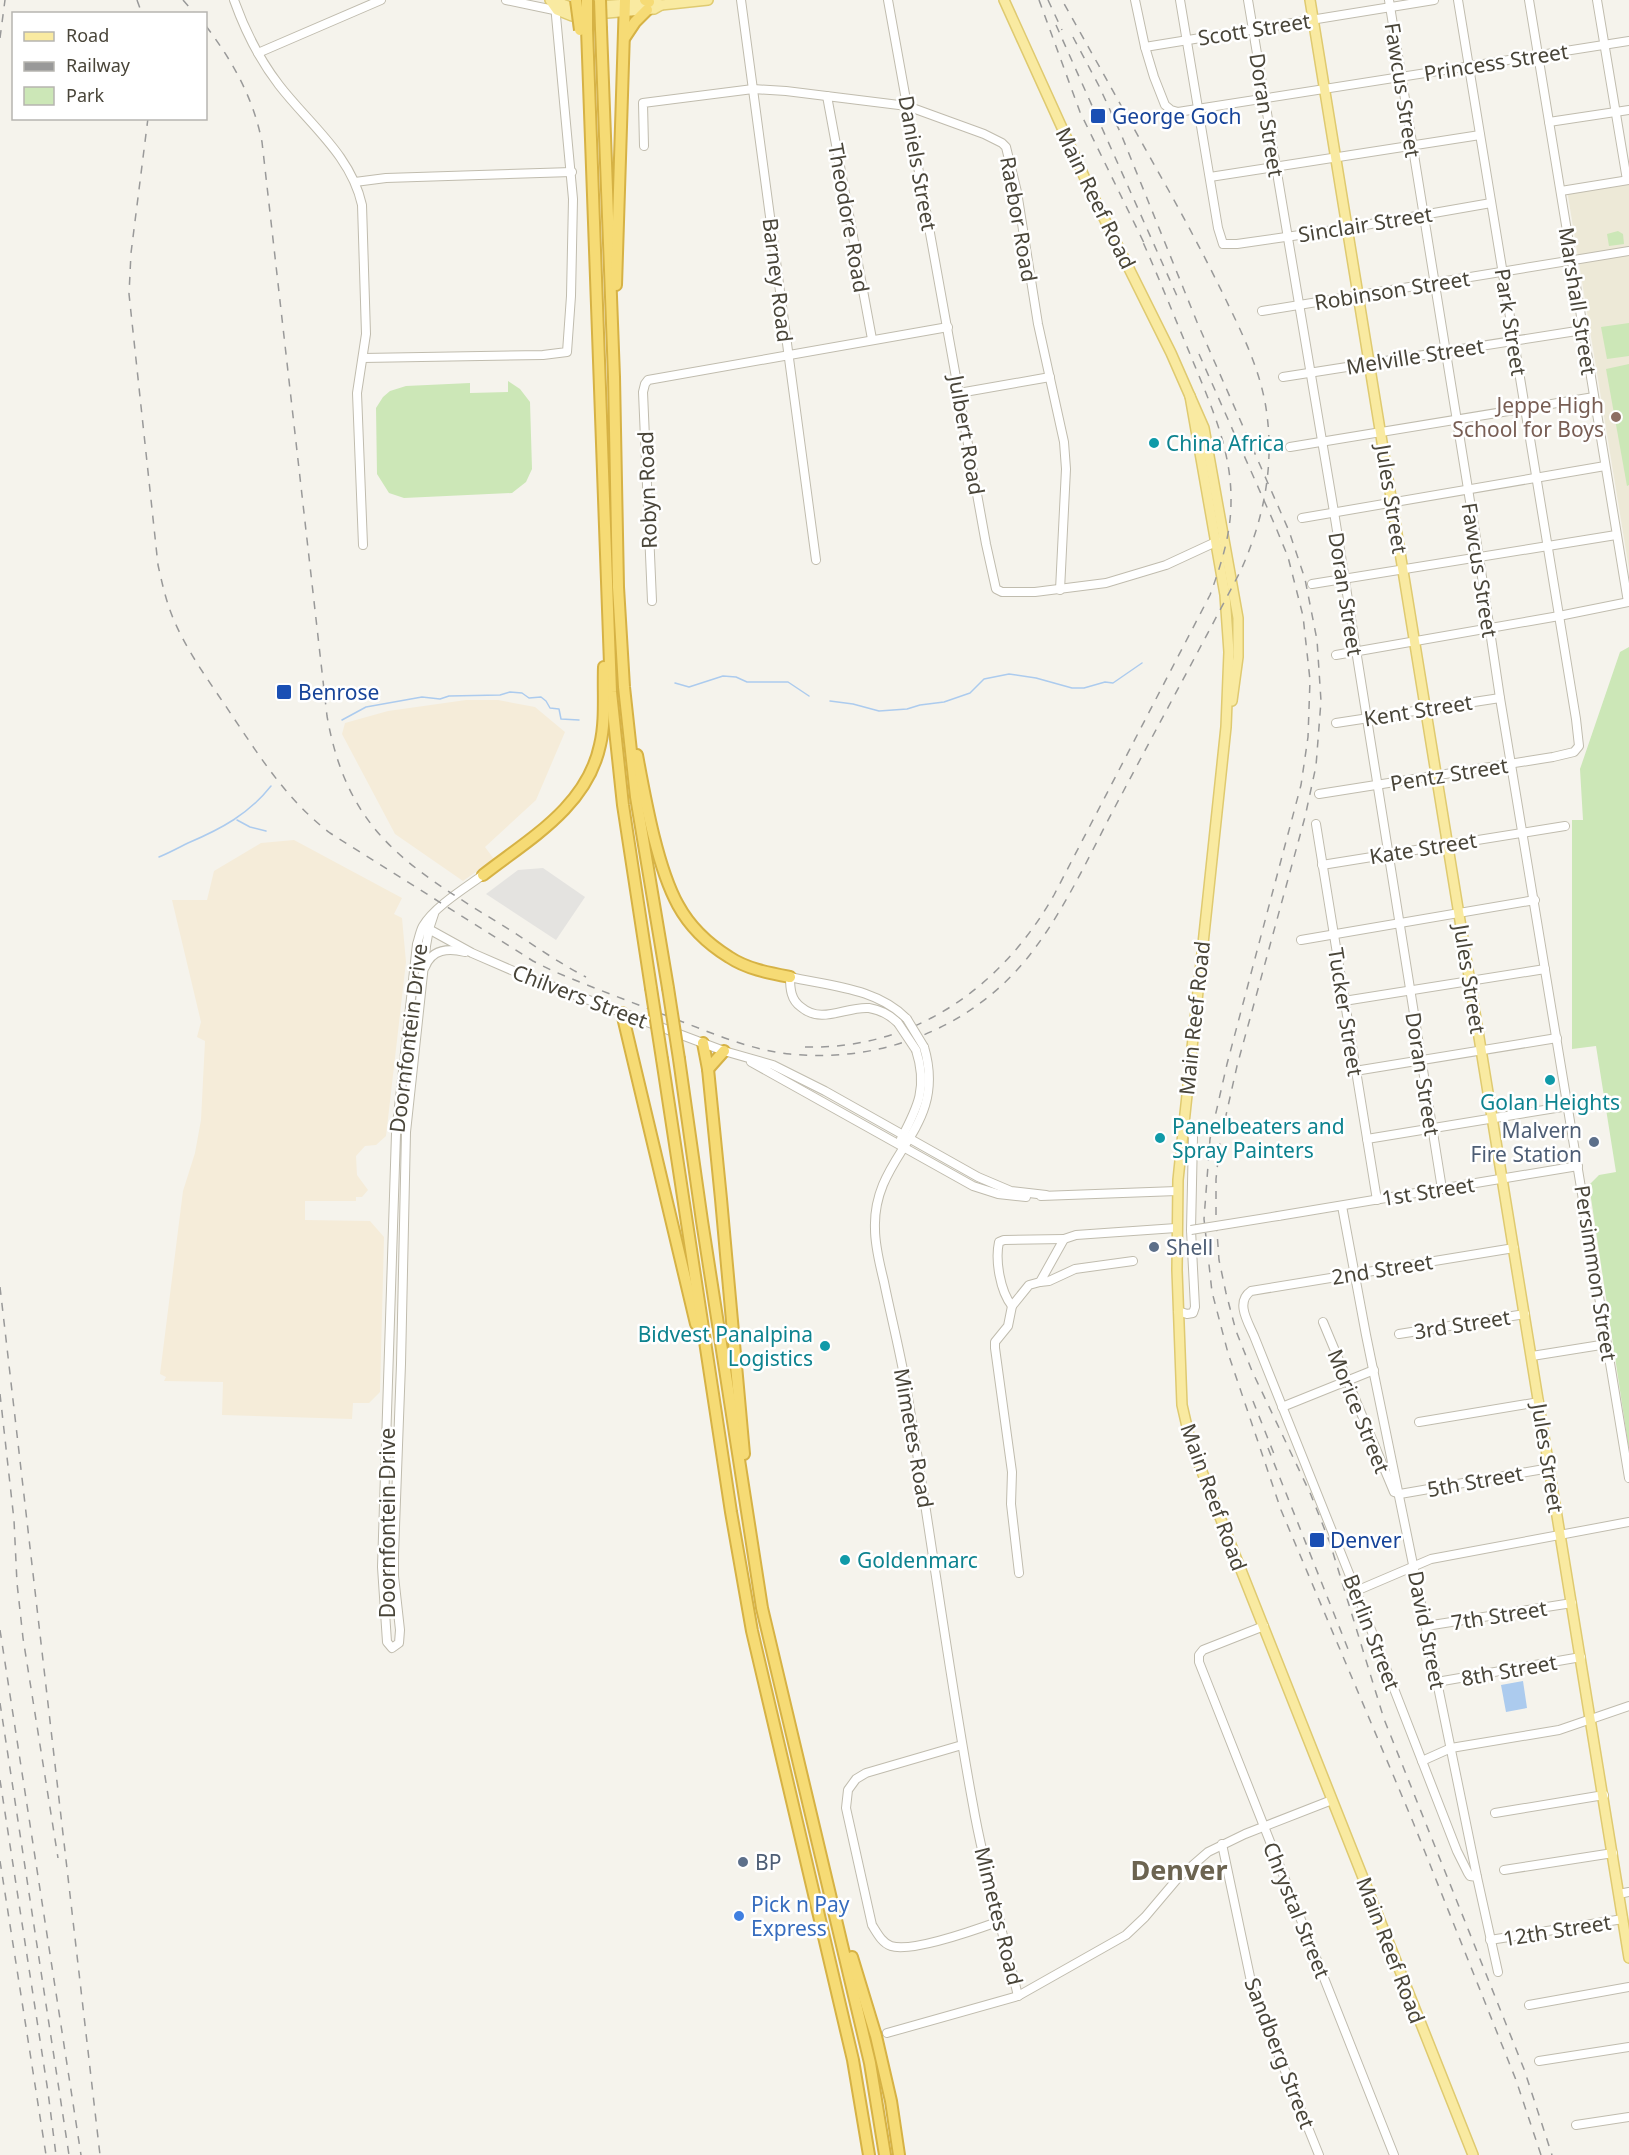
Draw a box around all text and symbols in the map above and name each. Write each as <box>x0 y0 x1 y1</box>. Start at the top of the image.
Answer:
street label: Scott Street <box>1196 6 1313 52</box>
legend <box>12 12 207 120</box>
street label: Fawcus Street <box>1379 20 1428 160</box>
text: Road <box>66 23 109 47</box>
street label: Princess Street <box>1422 37 1571 87</box>
street label: Doran Street <box>1243 51 1291 179</box>
text: Railway <box>66 53 131 77</box>
text: Park <box>66 83 104 107</box>
street label: Daniels Street <box>892 93 944 233</box>
place label: George Goch <box>1112 102 1242 130</box>
marker: George Goch <box>1089 107 1107 125</box>
street label: Main Reef Road <box>1050 122 1142 274</box>
street label: Theodore Road <box>822 141 876 295</box>
street label: Raebor Road <box>994 154 1044 284</box>
street label: Sinclair Street <box>1296 200 1434 248</box>
street label: Barney Road <box>756 216 800 344</box>
street label: Marshall Street <box>1552 225 1604 377</box>
street label: Robinson Street <box>1312 264 1472 316</box>
street label: Park Street <box>1489 266 1533 378</box>
street label: Melville Street <box>1344 331 1486 381</box>
street label: Julbert Road <box>942 371 991 497</box>
place label: Jeppe High School for Boys <box>1452 391 1604 443</box>
marker: Jeppe High School for Boys <box>1609 410 1623 424</box>
place label: China Africa <box>1166 429 1284 457</box>
street label: Robyn Road <box>631 431 663 549</box>
marker: China Africa <box>1147 436 1161 450</box>
street label: Jules Street <box>1369 440 1415 556</box>
street label: Fawcus Street <box>1456 500 1505 640</box>
street label: Doran Street <box>1322 530 1370 658</box>
place label: Benrose <box>298 678 379 706</box>
marker: Benrose <box>275 683 293 701</box>
street label: Kent Street <box>1362 688 1475 732</box>
street label: Pentz Street <box>1388 751 1510 797</box>
street label: Kate Street <box>1367 826 1479 870</box>
street label: Jules Street <box>1447 920 1493 1036</box>
street label: Main Reef Road <box>1172 940 1216 1096</box>
street label: Doornfontein Drive <box>382 942 434 1134</box>
street label: Tucker Street <box>1322 946 1370 1079</box>
street label: Chilvers Street <box>509 957 652 1035</box>
street label: Doran Street <box>1399 1010 1447 1138</box>
marker: Golan Heights <box>1543 1073 1557 1087</box>
place label: Golan Heights <box>1480 1088 1620 1116</box>
place label: Panelbeaters and Spray Painters <box>1172 1112 1345 1164</box>
place label: Malvern Fire Station <box>1471 1116 1582 1168</box>
marker: Panelbeaters and Spray Painters <box>1153 1131 1167 1145</box>
marker: Malvern Fire Station <box>1587 1135 1601 1149</box>
street label: 1st Street <box>1380 1170 1477 1212</box>
street label: Persimmon Street <box>1568 1183 1624 1363</box>
place label: Shell <box>1166 1233 1213 1261</box>
marker: Shell <box>1147 1240 1161 1254</box>
street label: 2nd Street <box>1329 1247 1435 1291</box>
street label: 3rd Street <box>1412 1302 1513 1345</box>
place label: Bidvest Panalpina Logistics <box>638 1320 813 1372</box>
marker: Bidvest Panalpina Logistics <box>818 1339 832 1353</box>
street label: Morice Street <box>1321 1345 1397 1478</box>
street label: Mimetes Road <box>888 1366 940 1510</box>
street label: Jules Street <box>1525 1399 1571 1515</box>
street label: Main Reef Road <box>1174 1420 1254 1574</box>
street label: Doornfontein Drive <box>373 1428 401 1618</box>
street label: 5th Street <box>1425 1459 1525 1503</box>
place label: Denver <box>1330 1526 1402 1554</box>
marker: Denver <box>1308 1531 1326 1549</box>
place label: Goldenmarc <box>857 1546 978 1574</box>
marker: Goldenmarc <box>838 1553 852 1567</box>
street label: David Street <box>1402 1568 1452 1692</box>
street label: Berlin Street <box>1337 1570 1407 1694</box>
street label: 7th Street <box>1449 1594 1549 1636</box>
street label: 8th Street <box>1459 1648 1559 1692</box>
street label: Chrystal Street <box>1257 1838 1337 1983</box>
street label: Mimetes Road <box>968 1844 1030 1988</box>
place label: BP <box>755 1848 781 1876</box>
district label: Denver <box>1130 1851 1228 1888</box>
marker: BP <box>736 1855 750 1869</box>
street label: Main Reef Road <box>1350 1873 1432 2027</box>
place label: Pick n Pay Express <box>751 1890 850 1942</box>
street label: 12th Street <box>1501 1908 1613 1952</box>
marker: Pick n Pay Express <box>732 1909 746 1923</box>
street label: Sandberg Street <box>1238 1974 1322 2133</box>

